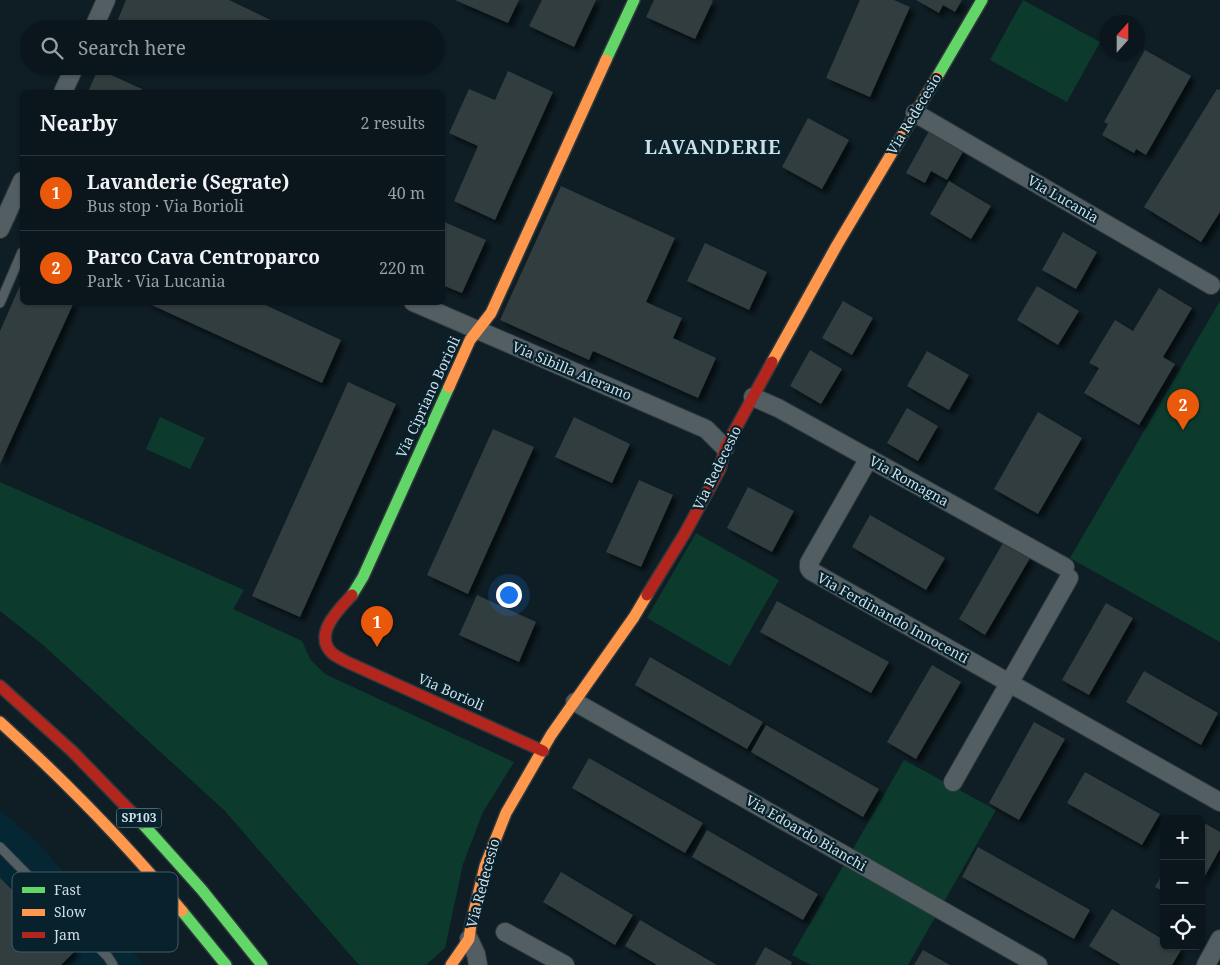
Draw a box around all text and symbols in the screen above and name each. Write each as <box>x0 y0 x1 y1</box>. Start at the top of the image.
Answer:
north arrow <box>1100 15 1145 60</box>
search box <box>20 20 445 75</box>
icon: search <box>38 34 66 62</box>
text: Search here <box>78 35 186 61</box>
street label: Via Redecesio <box>882 70 945 158</box>
text: Nearby <box>40 109 118 137</box>
text: 2 results <box>361 112 425 134</box>
district label: LAVANDERIE <box>645 134 781 160</box>
text: Lavanderie (Segrate) <box>87 169 289 195</box>
street label: Via Lucania <box>1024 171 1102 227</box>
text: 1 <box>51 182 61 204</box>
text: 40 m <box>388 182 425 204</box>
text: Bus stop · Via Borioli <box>87 195 244 217</box>
text: Parco Cava Centroparco <box>87 244 320 270</box>
text: 2 <box>51 257 61 279</box>
text: 220 m <box>379 257 425 279</box>
text: Park · Via Lucania <box>87 270 225 292</box>
street label: Via Cipriano Borioli <box>391 332 464 461</box>
street label: Via Sibilla Aleramo <box>510 337 635 404</box>
pin: 2 <box>1167 389 1199 430</box>
street label: Via Redecesio <box>688 423 745 513</box>
street label: Via Romagna <box>866 451 953 510</box>
street label: Via Ferdinando Innocenti <box>814 568 973 667</box>
your location <box>496 582 522 608</box>
pin: 1 <box>361 606 393 647</box>
street label: Via Borioli <box>415 668 488 715</box>
street label: Via Edoardo Bianchi <box>742 790 871 875</box>
road number: SP103 <box>116 808 162 828</box>
map controls <box>1160 815 1205 950</box>
button: + <box>1160 815 1205 860</box>
street label: Via Redecesio <box>462 836 504 930</box>
button: − <box>1160 860 1205 905</box>
legend <box>12 872 178 952</box>
text: Fast <box>54 880 81 899</box>
text: Slow <box>54 902 87 921</box>
button: locate <box>1160 905 1205 950</box>
text: Jam <box>53 925 80 944</box>

